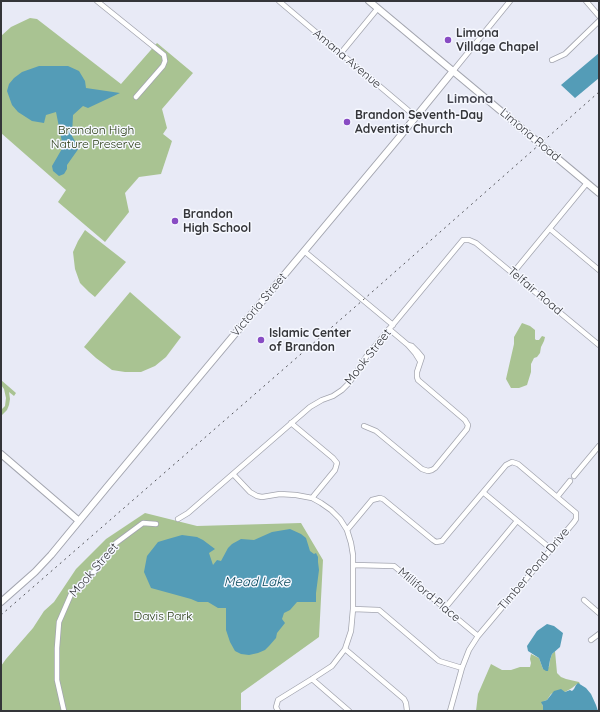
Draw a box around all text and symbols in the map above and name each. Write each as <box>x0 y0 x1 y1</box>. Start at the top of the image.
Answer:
street label: Amana Avenue <box>310 26 384 92</box>
place label: Limona Village Chapel <box>456 26 539 54</box>
marker: Limona Village Chapel <box>443 35 453 45</box>
district label: Limona <box>447 91 493 107</box>
street label: Limona Road <box>497 106 563 164</box>
place label: Brandon Seventh-Day Adventist Church <box>355 108 483 136</box>
marker: Brandon Seventh-Day Adventist Church <box>342 117 352 127</box>
park label: Brandon High Nature Preserve <box>51 123 141 151</box>
place label: Brandon High School <box>183 207 251 235</box>
marker: Brandon High School <box>170 216 180 226</box>
street label: Telfair Road <box>505 264 565 318</box>
street label: Victoria Street <box>228 270 290 340</box>
place label: Islamic Center of Brandon <box>269 326 351 354</box>
street label: Mook Street <box>342 326 394 388</box>
marker: Islamic Center of Brandon <box>256 335 266 345</box>
street label: Timber Pond Drive <box>495 525 573 613</box>
street label: Mook Street <box>67 540 121 600</box>
street label: Milliford Place <box>395 565 463 625</box>
water label: Mead Lake <box>224 574 290 590</box>
park label: Davis Park <box>134 609 192 623</box>

